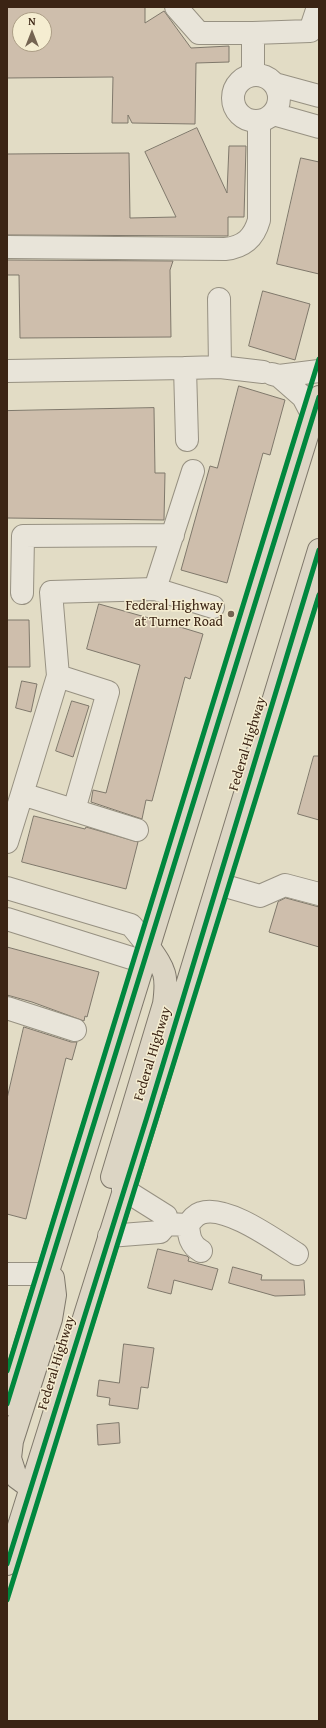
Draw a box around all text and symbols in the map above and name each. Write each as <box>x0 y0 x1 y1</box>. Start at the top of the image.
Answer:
north arrow <box>12 12 52 52</box>
text: N <box>28 13 36 29</box>
place label: Federal Highway at Turner Road <box>125 598 223 630</box>
marker: Federal Highway at Turner Road <box>226 609 236 619</box>
street label: Federal Highway <box>226 695 270 793</box>
street label: Federal Highway <box>131 1005 175 1103</box>
street label: Federal Highway <box>35 1314 79 1412</box>

